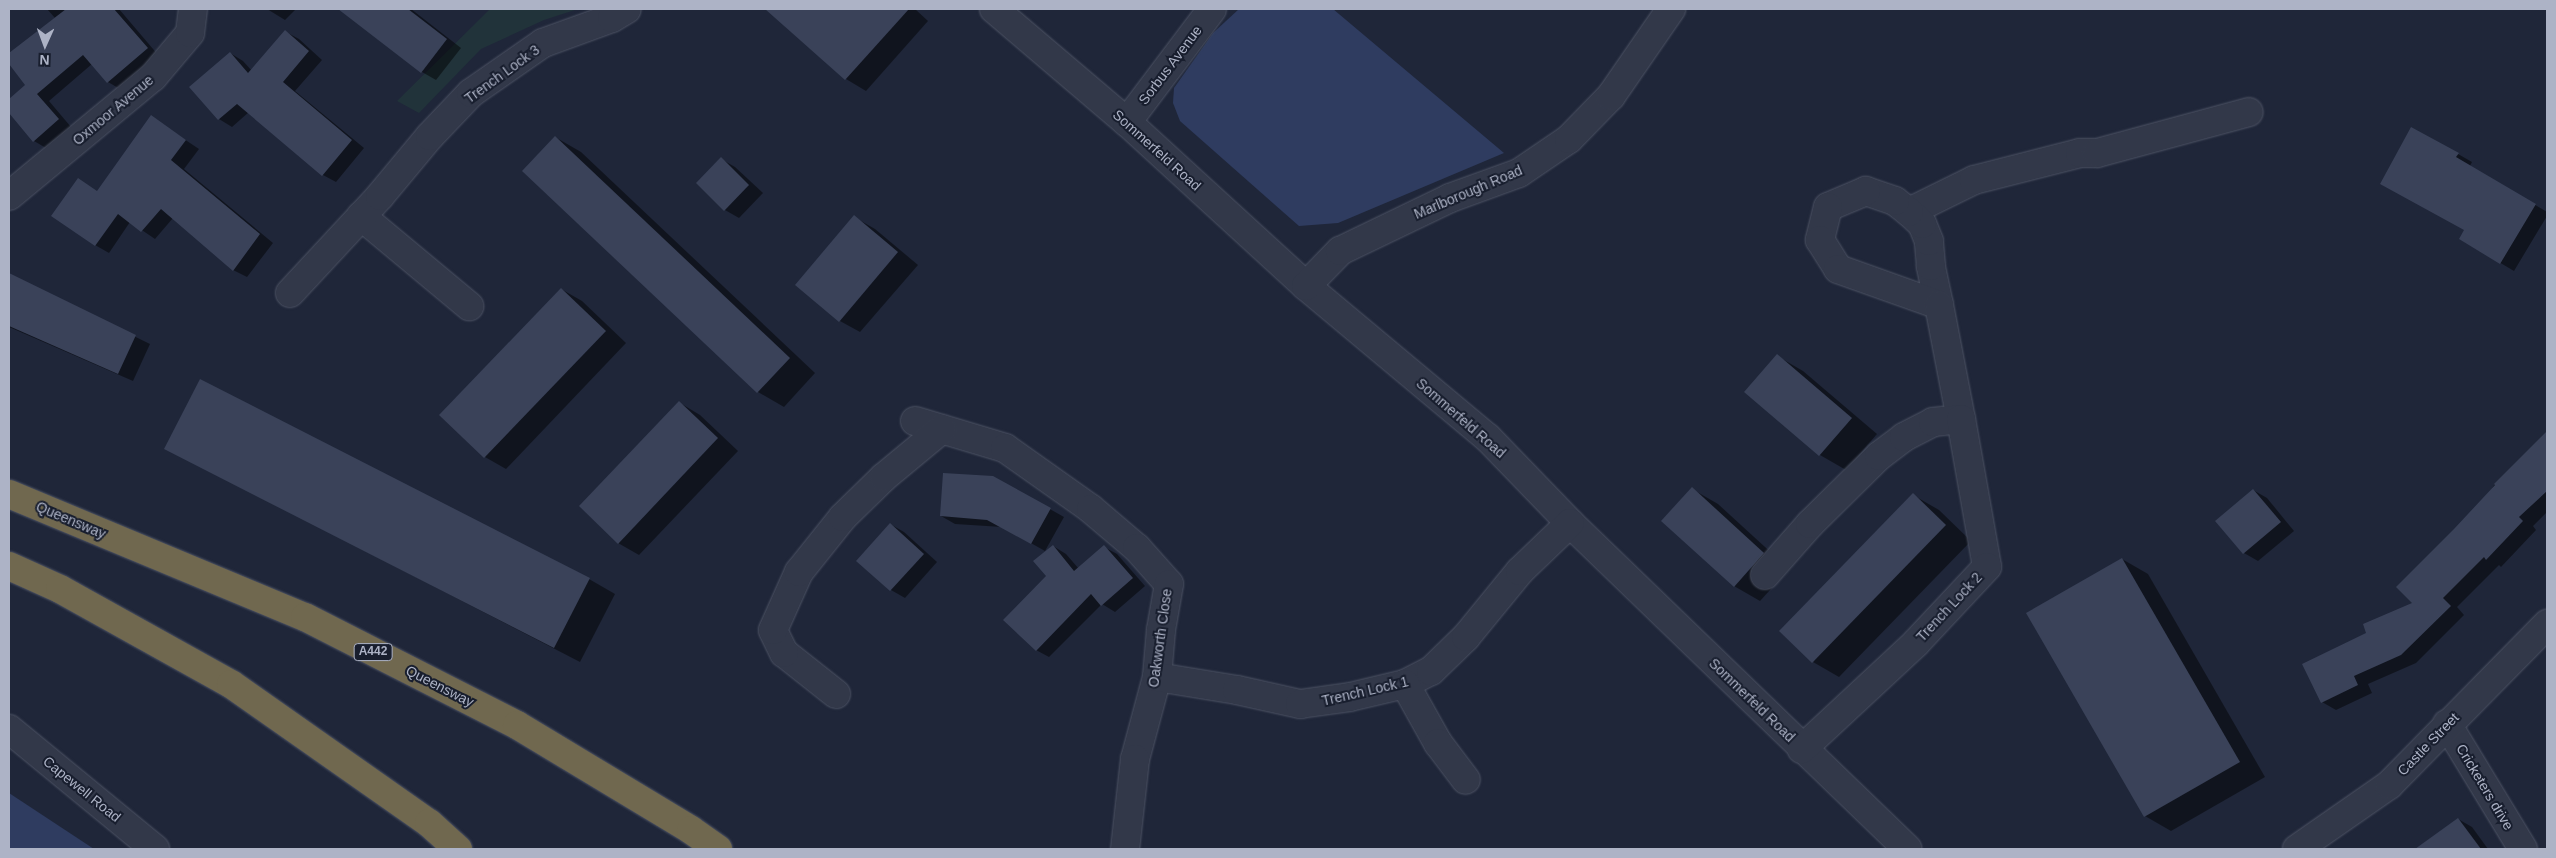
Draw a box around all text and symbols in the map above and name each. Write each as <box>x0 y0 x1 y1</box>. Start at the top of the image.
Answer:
north arrow <box>20 20 70 70</box>
street label: Sorbus Avenue <box>1135 22 1205 108</box>
street label: Trench Lock 3 <box>461 41 543 107</box>
text: N <box>39 52 50 68</box>
street label: Oxmoor Avenue <box>69 71 157 149</box>
street label: Sommerfeld Road <box>1109 106 1205 194</box>
street label: Marlborough Road <box>1411 162 1525 222</box>
street label: Sommerfeld Road <box>1413 375 1509 461</box>
street label: Queensway <box>34 498 108 542</box>
street label: Trench Lock 2 <box>1913 569 1985 645</box>
street label: Oakworth Close <box>1145 588 1175 688</box>
road number: A442 <box>353 642 393 662</box>
street label: Sommerfeld Road <box>1706 655 1798 745</box>
street label: Queensway <box>403 662 477 710</box>
street label: Trench Lock 1 <box>1320 673 1410 709</box>
street label: Castle Street <box>2394 709 2462 779</box>
street label: Cricketers drive <box>2453 741 2517 833</box>
street label: Capewell Road <box>40 753 124 825</box>

